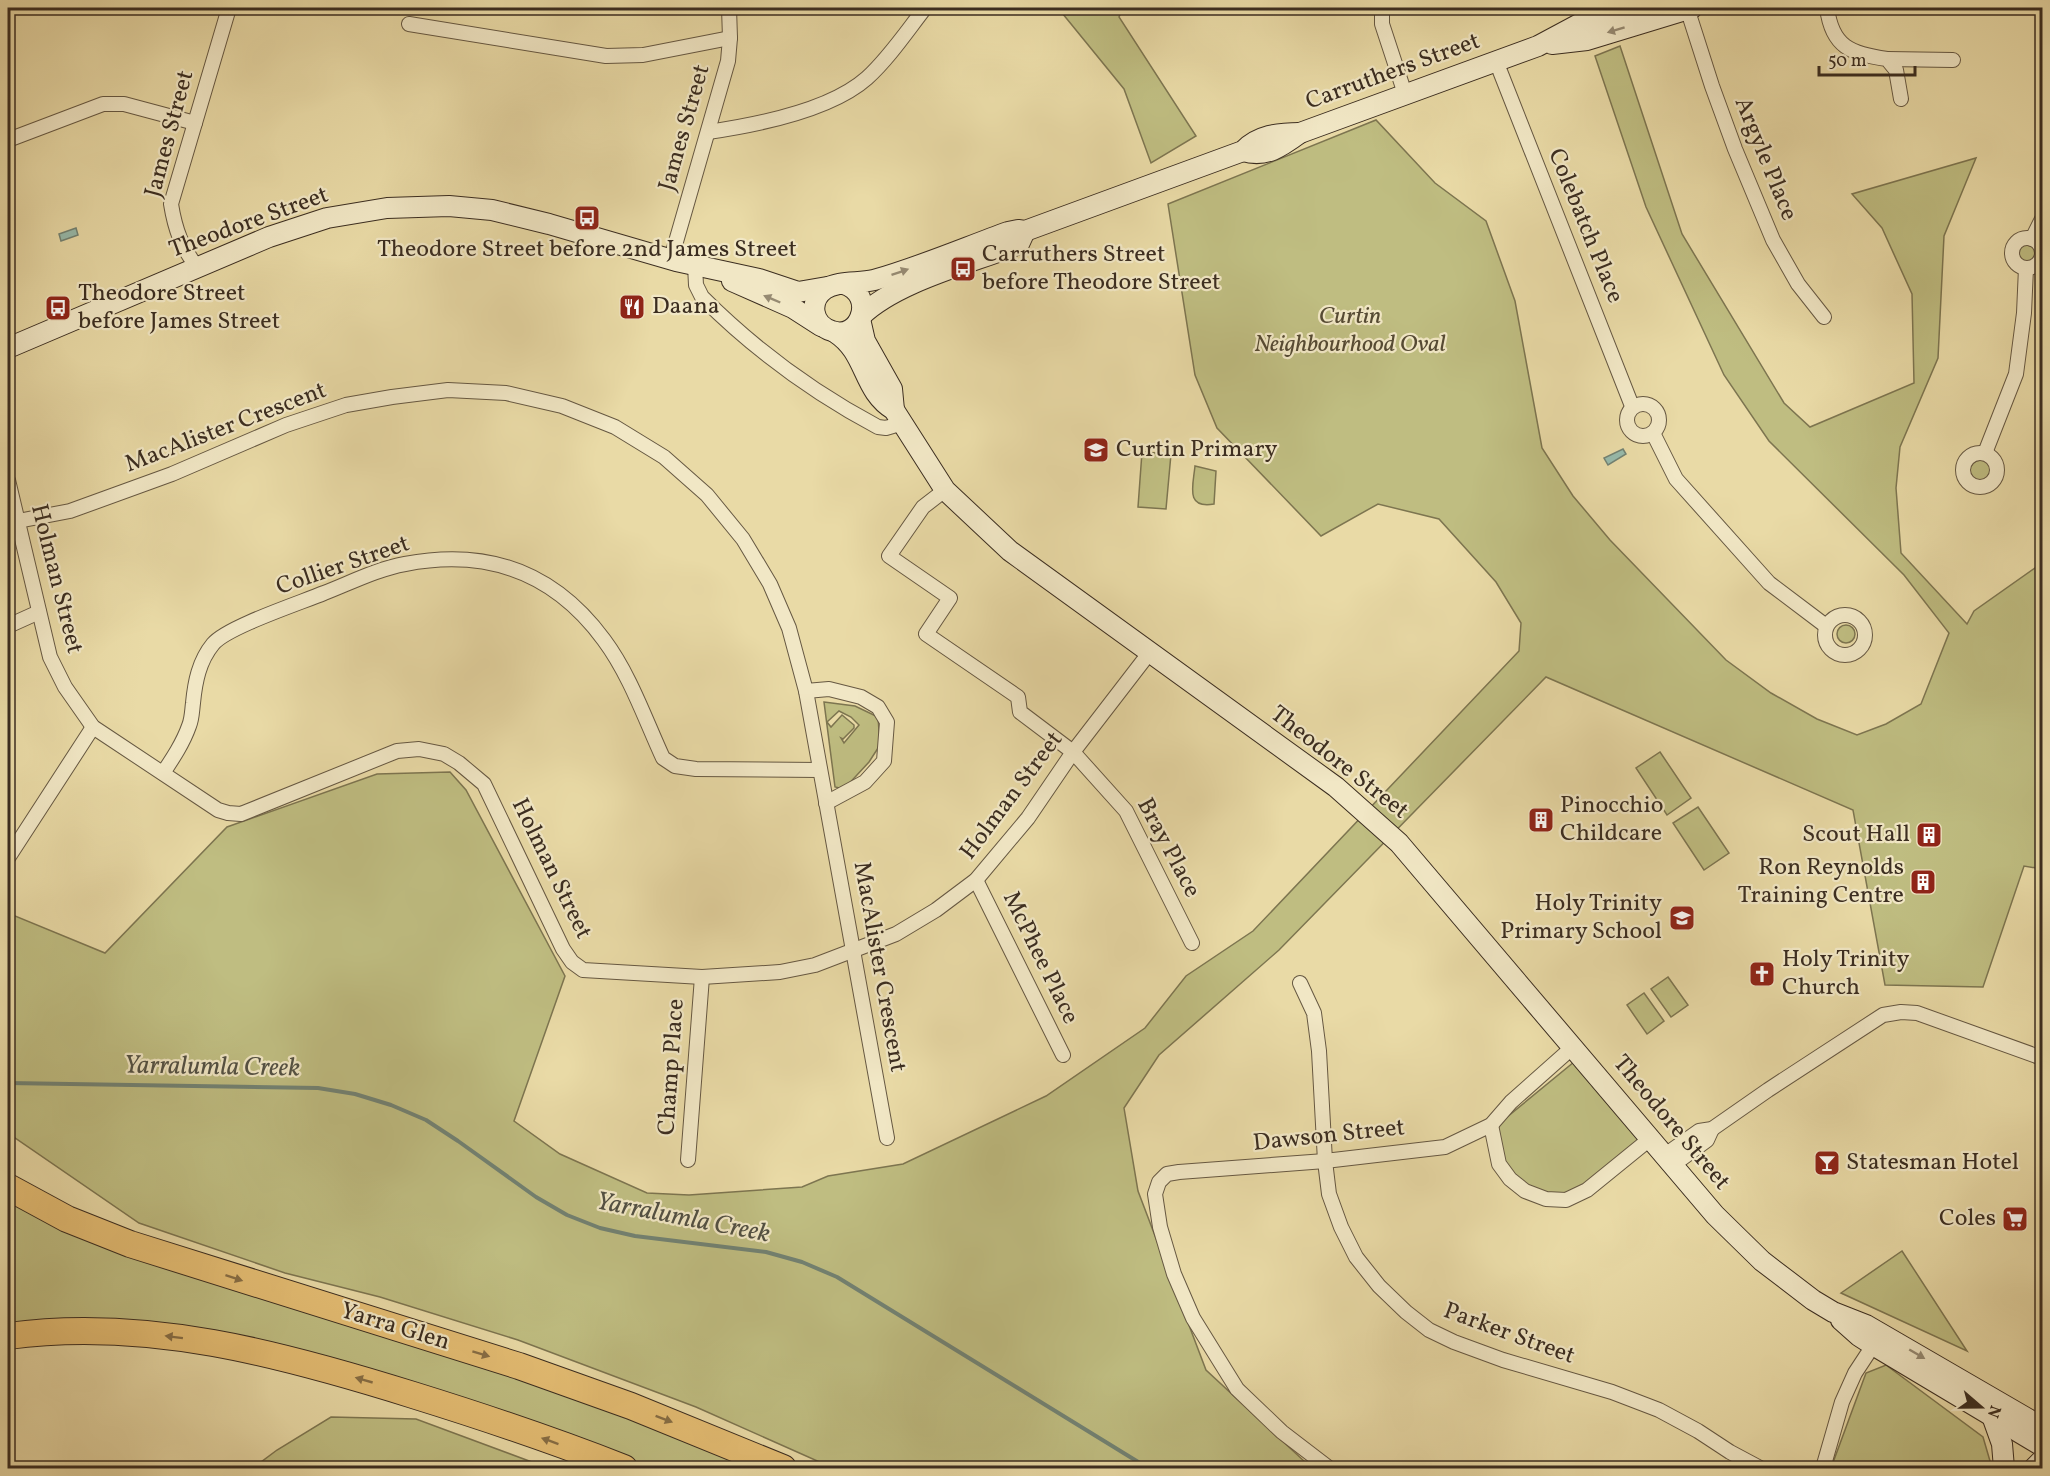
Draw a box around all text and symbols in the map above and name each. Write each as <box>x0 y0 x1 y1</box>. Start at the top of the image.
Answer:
street label: Carruthers Street <box>1301 25 1485 119</box>
one-way arrow <box>1607 26 1625 36</box>
scale bar <box>1819 39 1915 77</box>
text: 50 m <box>1828 49 1867 74</box>
street label: James Street <box>651 61 719 195</box>
street label: James Street <box>137 67 203 201</box>
street label: Argyle Place <box>1725 92 1805 226</box>
street label: Colebatch Place <box>1539 144 1631 308</box>
street label: Theodore Street <box>165 178 333 268</box>
bus stop icon: Theodore Street before 2nd James Street <box>572 203 602 233</box>
place label: Theodore Street before 2nd James Street <box>377 233 797 267</box>
place label: Carruthers Street before Theodore Street <box>982 238 1220 300</box>
bus stop icon: Carruthers Street before Theodore Street <box>948 254 978 284</box>
one-way arrow <box>891 266 909 276</box>
place label: Theodore Street before James Street <box>78 277 280 339</box>
place label: Daana <box>652 290 720 324</box>
restaurant icon: Daana <box>617 292 647 322</box>
bus stop icon: Theodore Street before James Street <box>43 293 73 323</box>
one-way arrow <box>763 294 781 304</box>
park label: Curtin Neighbourhood Oval <box>1254 300 1446 362</box>
street label: MacAlister Crescent <box>120 374 332 482</box>
place label: Curtin Primary <box>1116 433 1278 467</box>
school or university icon: Curtin Primary <box>1081 435 1111 465</box>
street label: Holman Street <box>21 501 91 657</box>
street label: Collier Street <box>272 527 414 605</box>
street label: Theodore Street <box>1263 698 1415 828</box>
street label: Holman Street <box>952 725 1072 867</box>
place label: Pinocchio Childcare <box>1560 789 1663 851</box>
street label: Bray Place <box>1128 792 1208 904</box>
street label: Holman Street <box>502 793 600 945</box>
building icon: Pinocchio Childcare <box>1526 805 1556 835</box>
place label: Scout Hall <box>1802 818 1910 852</box>
building icon: Scout Hall <box>1914 820 1944 850</box>
place label: Ron Reynolds Training Centre <box>1738 851 1904 913</box>
street label: MacAlister Crescent <box>844 859 914 1075</box>
building icon: Ron Reynolds Training Centre <box>1908 867 1938 897</box>
street label: McPhee Place <box>993 886 1087 1030</box>
place label: Holy Trinity Primary School <box>1500 887 1662 949</box>
school or university icon: Holy Trinity Primary School <box>1667 903 1697 933</box>
place label: Holy Trinity Church <box>1782 943 1909 1005</box>
church icon: Holy Trinity Church <box>1747 959 1777 989</box>
street label: Champ Place <box>650 998 694 1136</box>
water label: Yarralumla Creek <box>123 1047 301 1087</box>
street label: Theodore Street <box>1604 1048 1738 1198</box>
street label: Dawson Street <box>1251 1111 1407 1161</box>
place label: Statesman Hotel <box>1846 1146 2019 1180</box>
bar icon: Statesman Hotel <box>1812 1148 1842 1178</box>
water label: Yarralumla Creek <box>593 1183 773 1253</box>
place label: Coles <box>1939 1202 1996 1236</box>
supermarket icon: Coles <box>2000 1204 2030 1234</box>
one-way arrow <box>225 1274 243 1283</box>
street label: Yarra Glen <box>336 1294 454 1360</box>
street label: Parker Street <box>1438 1294 1580 1374</box>
one-way arrow <box>165 1332 184 1341</box>
one-way arrow <box>1909 1349 1925 1360</box>
one-way arrow <box>472 1350 490 1359</box>
one-way arrow <box>355 1375 373 1384</box>
north arrow <box>1951 1377 2011 1437</box>
text: N <box>1981 1402 2006 1421</box>
one-way arrow <box>656 1415 674 1425</box>
one-way arrow <box>540 1435 558 1445</box>

